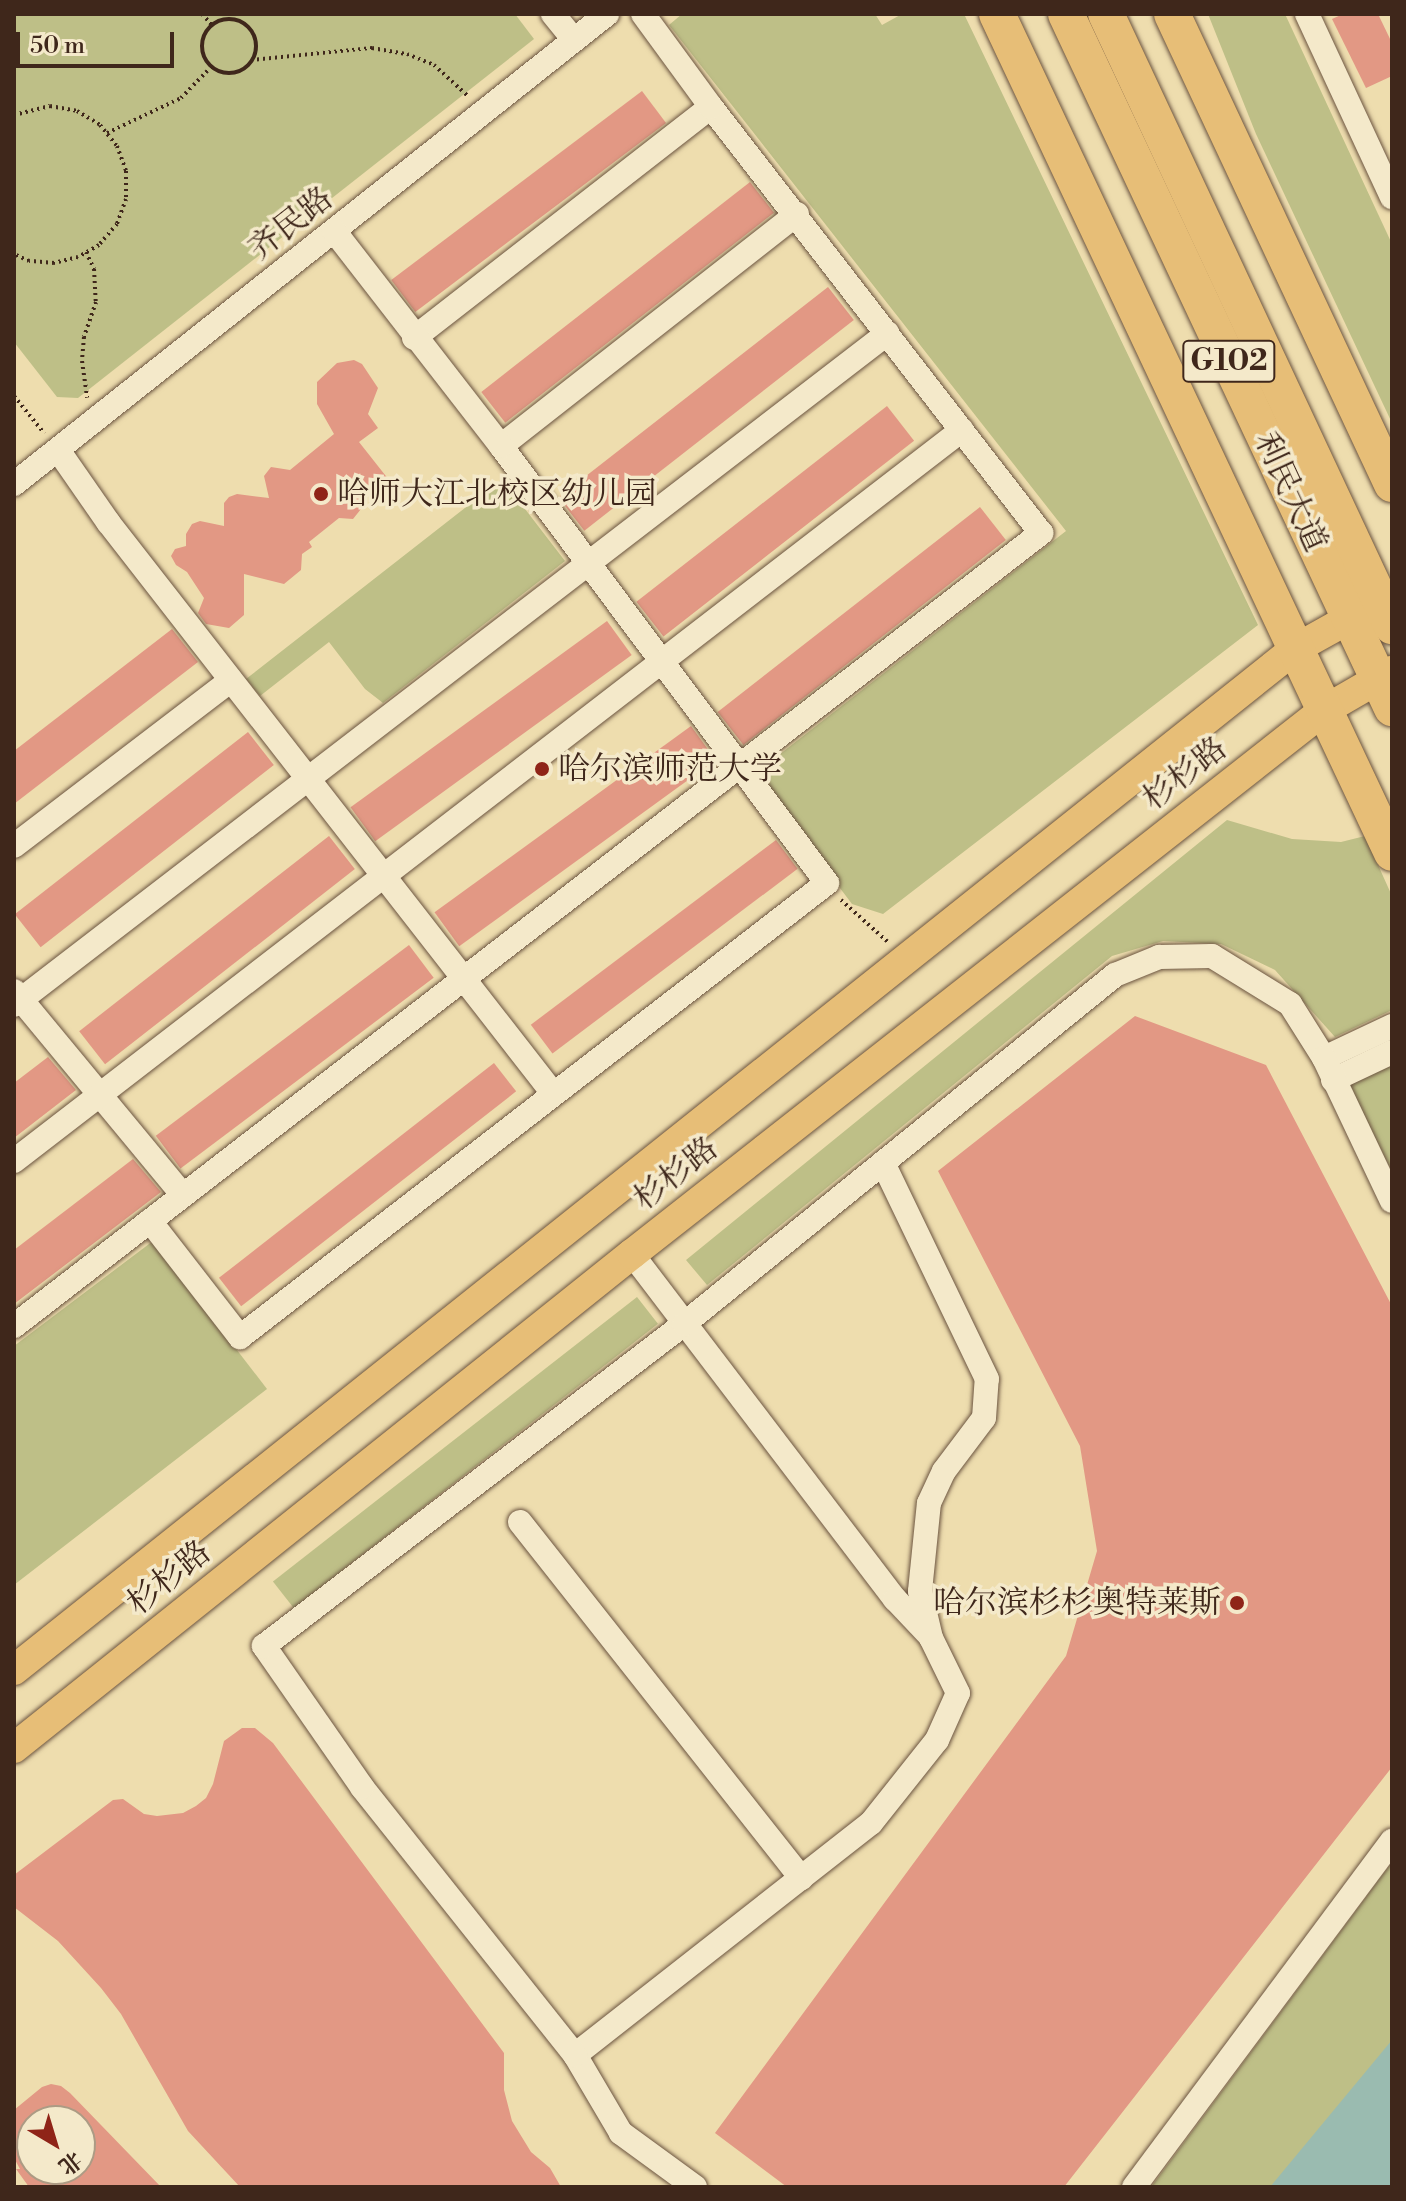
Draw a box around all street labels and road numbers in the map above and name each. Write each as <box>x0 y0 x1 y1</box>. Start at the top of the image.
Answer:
street label: 齐民路 <box>241 179 341 269</box>
road number: G102 <box>1181 335 1277 387</box>
street label: 利民大道 <box>1246 426 1334 558</box>
street label: 杉杉路 <box>1135 729 1235 819</box>
street label: 杉杉路 <box>626 1129 726 1219</box>
street label: 杉杉路 <box>120 1533 218 1623</box>

